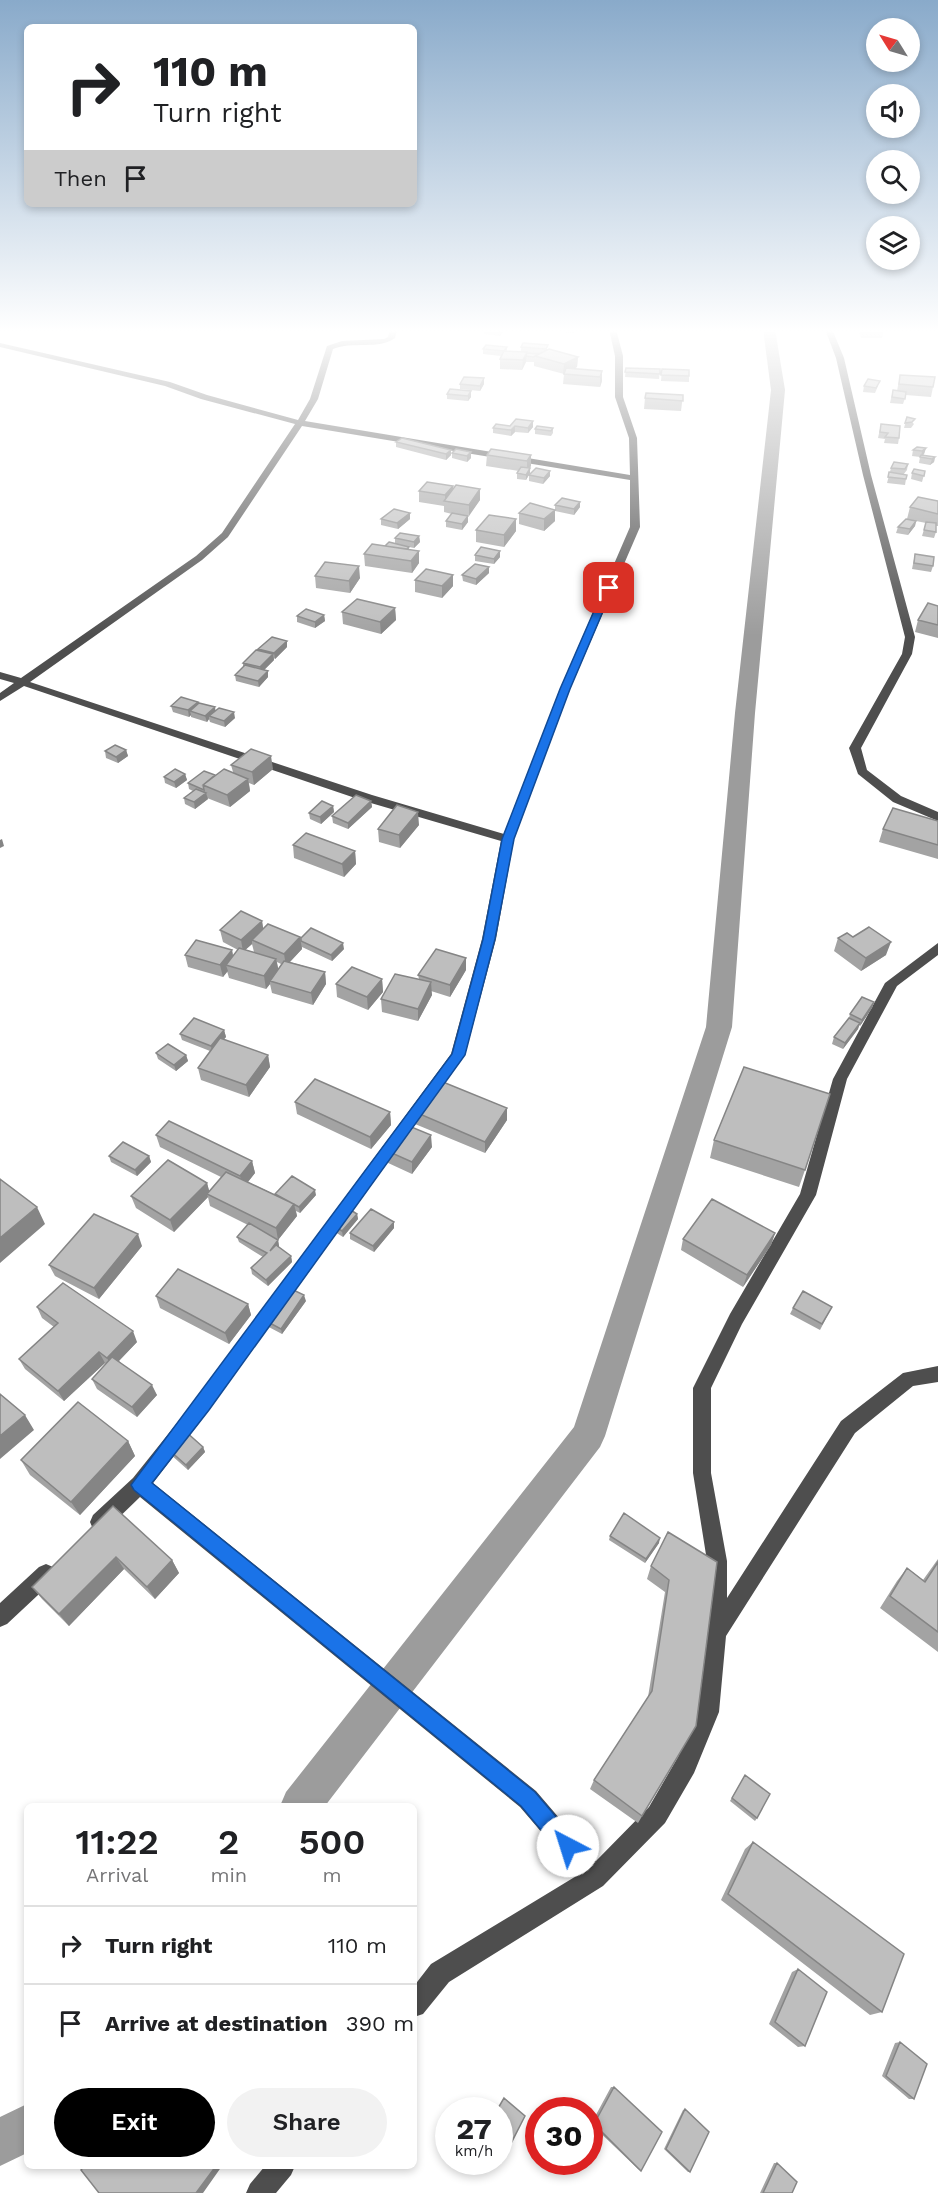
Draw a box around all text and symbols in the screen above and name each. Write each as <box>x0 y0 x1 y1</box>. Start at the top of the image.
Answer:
north arrow <box>866 18 920 72</box>
map controls <box>866 18 920 270</box>
text: 110 m <box>153 47 268 96</box>
icon: right <box>54 48 132 126</box>
button: sound <box>866 84 920 138</box>
text: Turn right <box>153 97 282 129</box>
button: search <box>866 150 920 204</box>
icon: arrive <box>119 162 152 195</box>
text: Then <box>54 166 107 191</box>
button: layers <box>866 216 920 270</box>
pin <box>583 562 634 613</box>
icon: arrive <box>592 571 625 604</box>
position arrow <box>536 1814 600 1878</box>
text: 11:22 <box>76 1821 159 1863</box>
text: 2 <box>218 1821 239 1863</box>
text: 500 <box>299 1821 365 1863</box>
text: Arrival <box>86 1863 148 1887</box>
text: min <box>210 1863 247 1887</box>
text: m <box>323 1863 342 1887</box>
icon: right <box>54 1929 87 1962</box>
text: Turn right <box>105 1933 212 1958</box>
text: 110 m <box>328 1933 387 1958</box>
icon: arrive <box>54 2007 87 2040</box>
text: Arrive at destination <box>105 2011 328 2036</box>
text: 390 m <box>346 2011 414 2036</box>
button: Exit <box>54 2088 215 2157</box>
button: Share <box>227 2088 387 2157</box>
speed limit sign: 30 <box>525 2097 603 2175</box>
text: 27 <box>456 2111 492 2146</box>
text: km/h <box>455 2142 493 2160</box>

